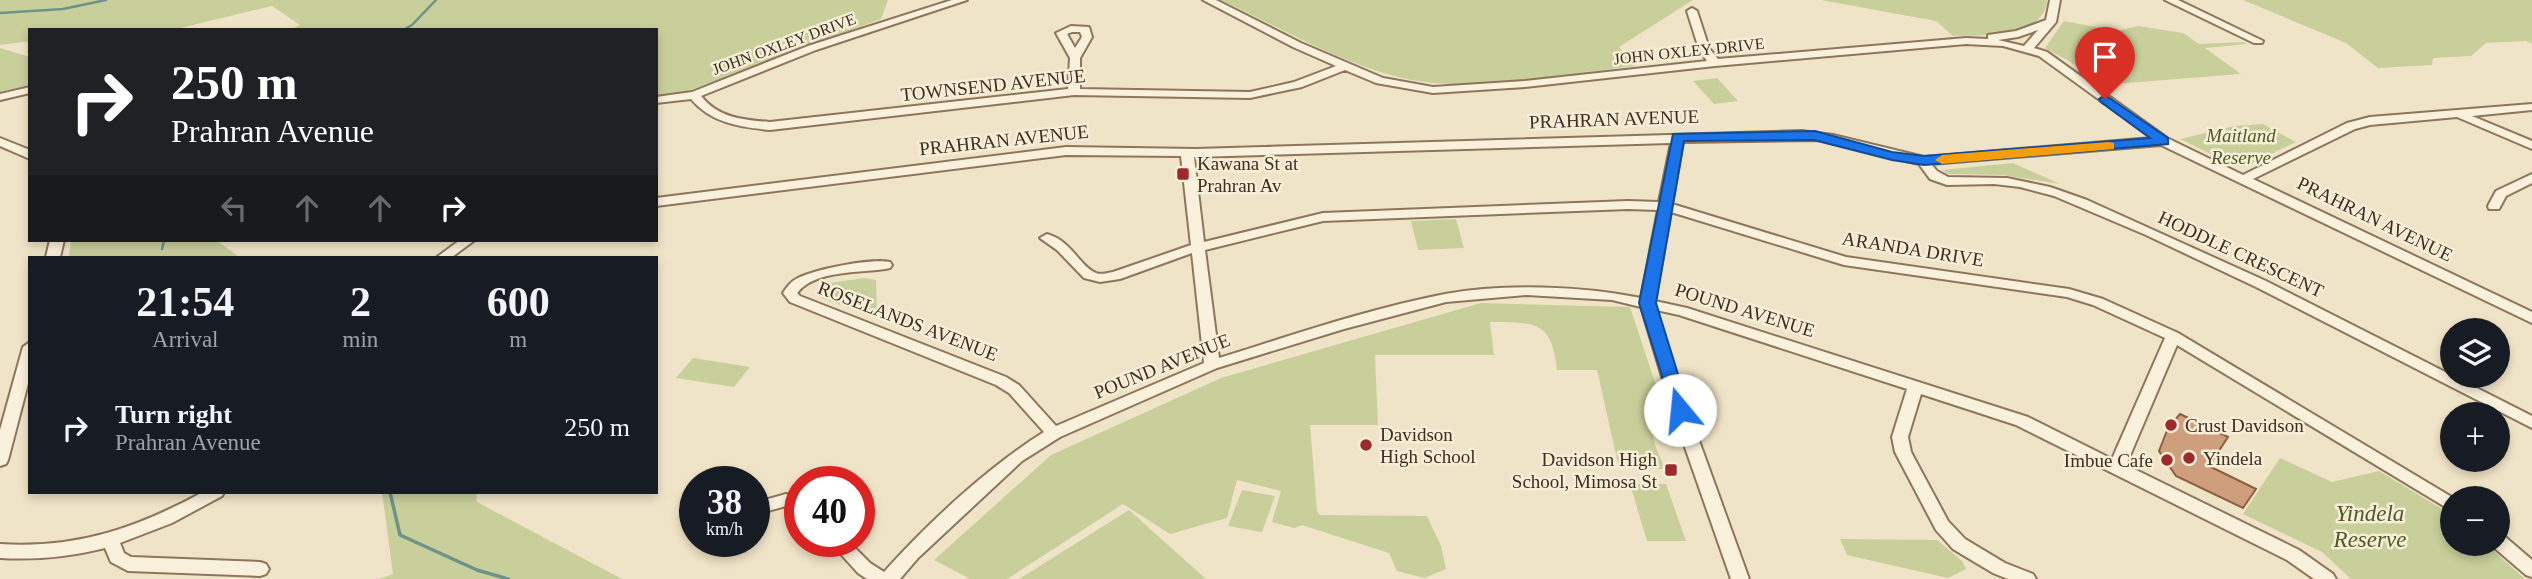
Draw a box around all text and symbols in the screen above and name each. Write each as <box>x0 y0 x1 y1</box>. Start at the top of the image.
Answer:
street label: JOHN OXLEY DRIVE <box>710 10 858 78</box>
pin <box>2075 27 2135 99</box>
street label: JOHN OXLEY DRIVE <box>1613 35 1765 67</box>
icon: arrive <box>2086 38 2124 76</box>
text: 250 m <box>171 55 298 110</box>
icon: right <box>56 56 147 147</box>
street label: TOWNSEND AVENUE <box>900 65 1086 105</box>
street label: PRAHRAN AVENUE <box>1529 106 1699 132</box>
text: Prahran Avenue <box>171 113 374 149</box>
street label: PRAHRAN AVENUE <box>918 121 1090 159</box>
park label: Maitland Reserve <box>2205 125 2276 168</box>
place label: Kawana St at Prahran Av <box>1197 153 1299 196</box>
marker: Kawana St at Prahran Av <box>1175 166 1191 182</box>
street label: PRAHRAN AVENUE <box>2294 172 2456 266</box>
icon: left <box>215 189 253 227</box>
icon: ahead <box>288 189 326 227</box>
icon: ahead <box>361 189 399 227</box>
icon: right <box>434 189 472 227</box>
street label: HODDLE CRESCENT <box>2155 206 2327 302</box>
street label: ARANDA DRIVE <box>1841 227 1985 271</box>
street label: ROSELANDS AVENUE <box>815 277 1001 365</box>
text: 21:54 <box>136 279 234 325</box>
text: 2 <box>350 279 371 325</box>
text: 600 <box>487 279 550 325</box>
street label: POUND AVENUE <box>1673 279 1817 341</box>
map controls <box>2440 318 2510 556</box>
button: layers <box>2440 318 2510 388</box>
text: Arrival <box>152 327 219 352</box>
text: min <box>343 327 378 352</box>
text: m <box>509 327 527 352</box>
street label: POUND AVENUE <box>1091 329 1233 403</box>
position arrow <box>1643 373 1717 447</box>
text: Turn right <box>115 400 232 429</box>
button: + <box>2440 402 2510 472</box>
icon: right <box>56 409 94 447</box>
text: 250 m <box>564 413 630 442</box>
place label: Crust Davidson <box>2185 415 2304 436</box>
marker: Crust Davidson <box>2163 417 2179 433</box>
place label: Davidson High School <box>1380 424 1476 467</box>
text: Prahran Avenue <box>115 430 261 455</box>
marker: Davidson High School <box>1358 437 1374 453</box>
place label: Yindela <box>2203 448 2263 469</box>
place label: Davidson High School, Mimosa St <box>1512 449 1658 492</box>
place label: Imbue Cafe <box>2064 450 2153 471</box>
marker: Yindela <box>2181 450 2197 466</box>
marker: Imbue Cafe <box>2159 452 2175 468</box>
marker: Davidson High School, Mimosa St <box>1663 462 1679 478</box>
speed limit sign: 40 <box>784 466 875 557</box>
text: 38 <box>707 483 742 522</box>
button: − <box>2440 486 2510 556</box>
park label: Yindela Reserve <box>2333 501 2406 552</box>
text: km/h <box>706 519 743 539</box>

